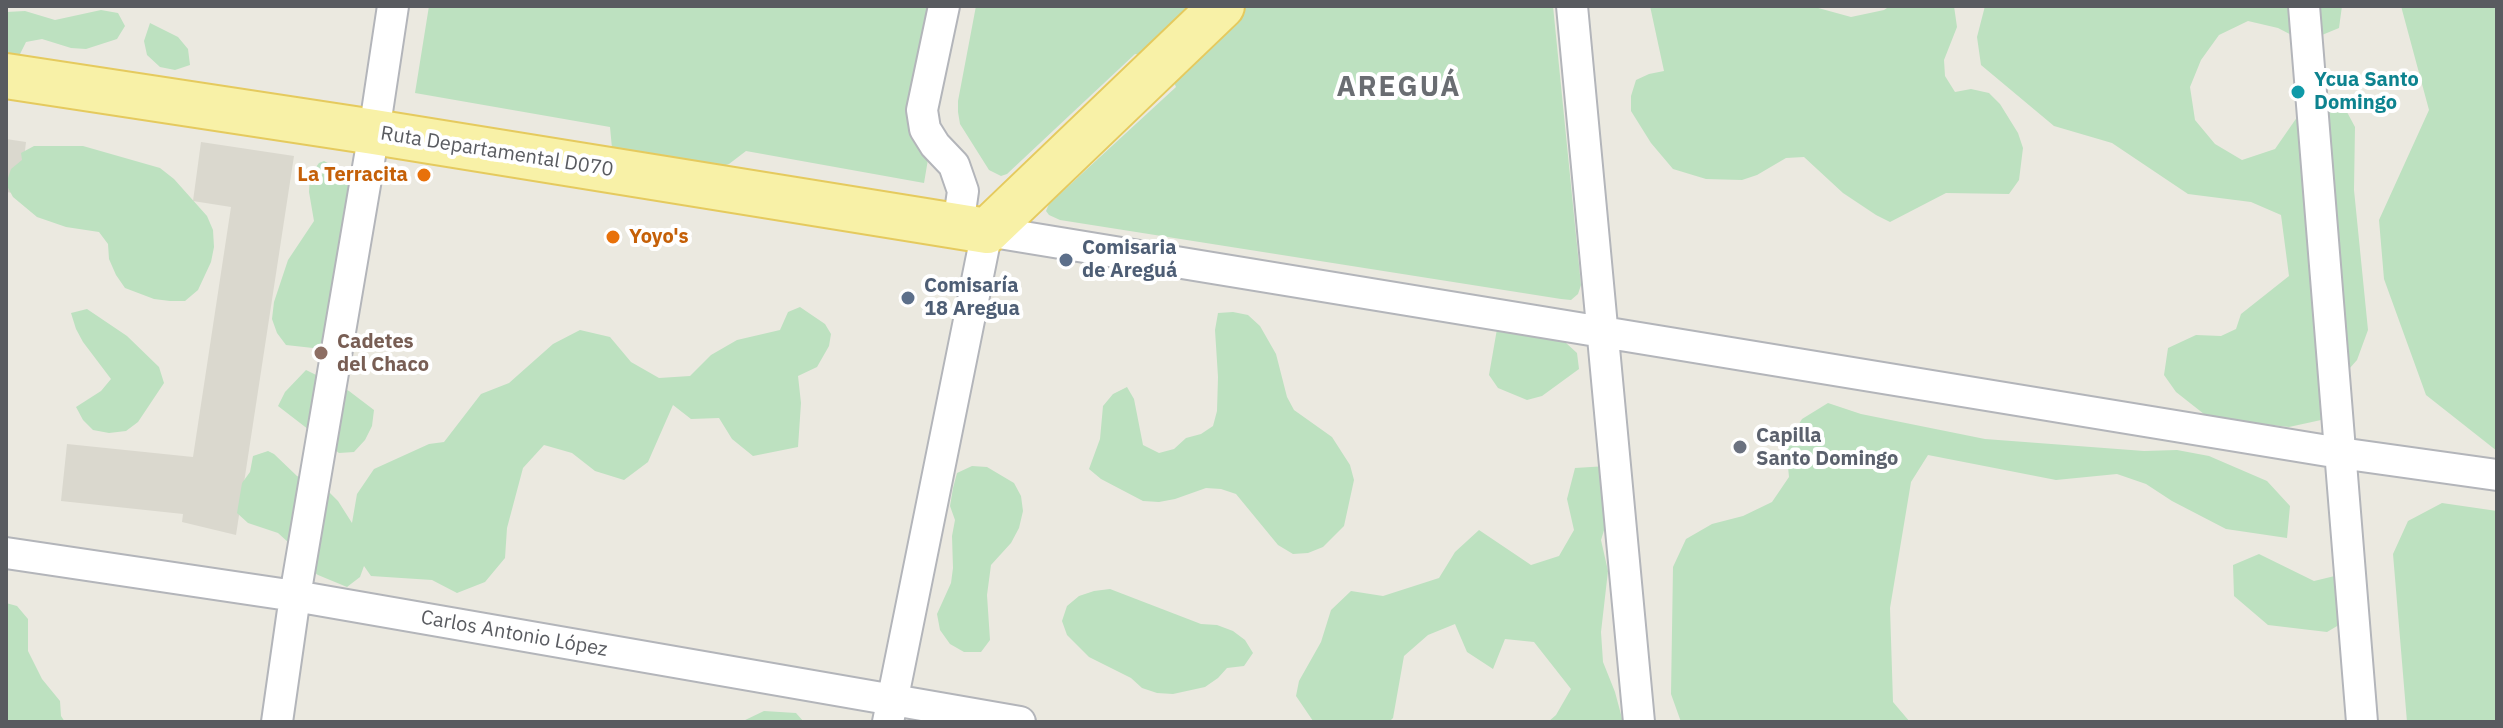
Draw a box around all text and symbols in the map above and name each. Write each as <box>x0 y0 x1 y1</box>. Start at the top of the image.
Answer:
place label: Ycua Santo Domingo <box>2314 68 2419 115</box>
district label: AREGUÁ <box>1336 71 1462 105</box>
marker: Ycua Santo Domingo <box>2289 83 2307 101</box>
street label: Ruta Departamental D070 <box>379 122 615 182</box>
place label: La Terracita <box>297 163 408 187</box>
marker: La Terracita <box>415 166 433 184</box>
place label: Yoyo's <box>629 225 689 249</box>
marker: Yoyo's <box>604 228 622 246</box>
place label: Comisaria de Areguá <box>1082 236 1177 283</box>
marker: Comisaria de Areguá <box>1057 251 1075 269</box>
place label: Comisaría 18 Aregua <box>924 274 1020 321</box>
marker: Comisaría 18 Aregua <box>899 289 917 307</box>
place label: Cadetes del Chaco <box>337 330 429 377</box>
marker: Cadetes del Chaco <box>312 344 330 362</box>
place label: Capilla Santo Domingo <box>1756 424 1898 471</box>
marker: Capilla Santo Domingo <box>1731 438 1749 456</box>
street label: Carlos Antonio López <box>419 606 609 662</box>

